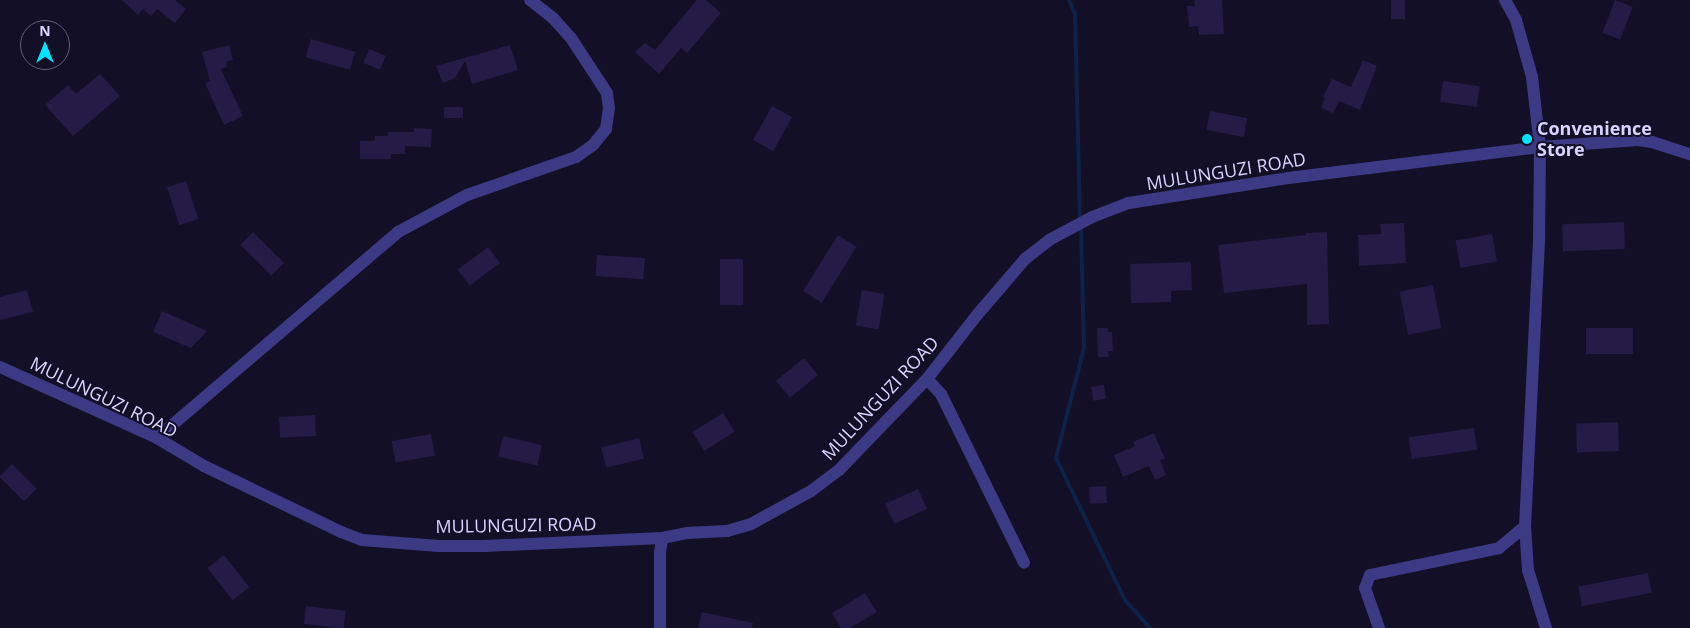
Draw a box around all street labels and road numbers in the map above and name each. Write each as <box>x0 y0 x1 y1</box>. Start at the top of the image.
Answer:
street label: MULUNGUZI ROAD <box>1145 148 1307 194</box>
street label: MULUNGUZI ROAD <box>817 332 943 464</box>
street label: MULUNGUZI ROAD <box>27 352 181 442</box>
street label: MULUNGUZI ROAD <box>435 513 597 537</box>

